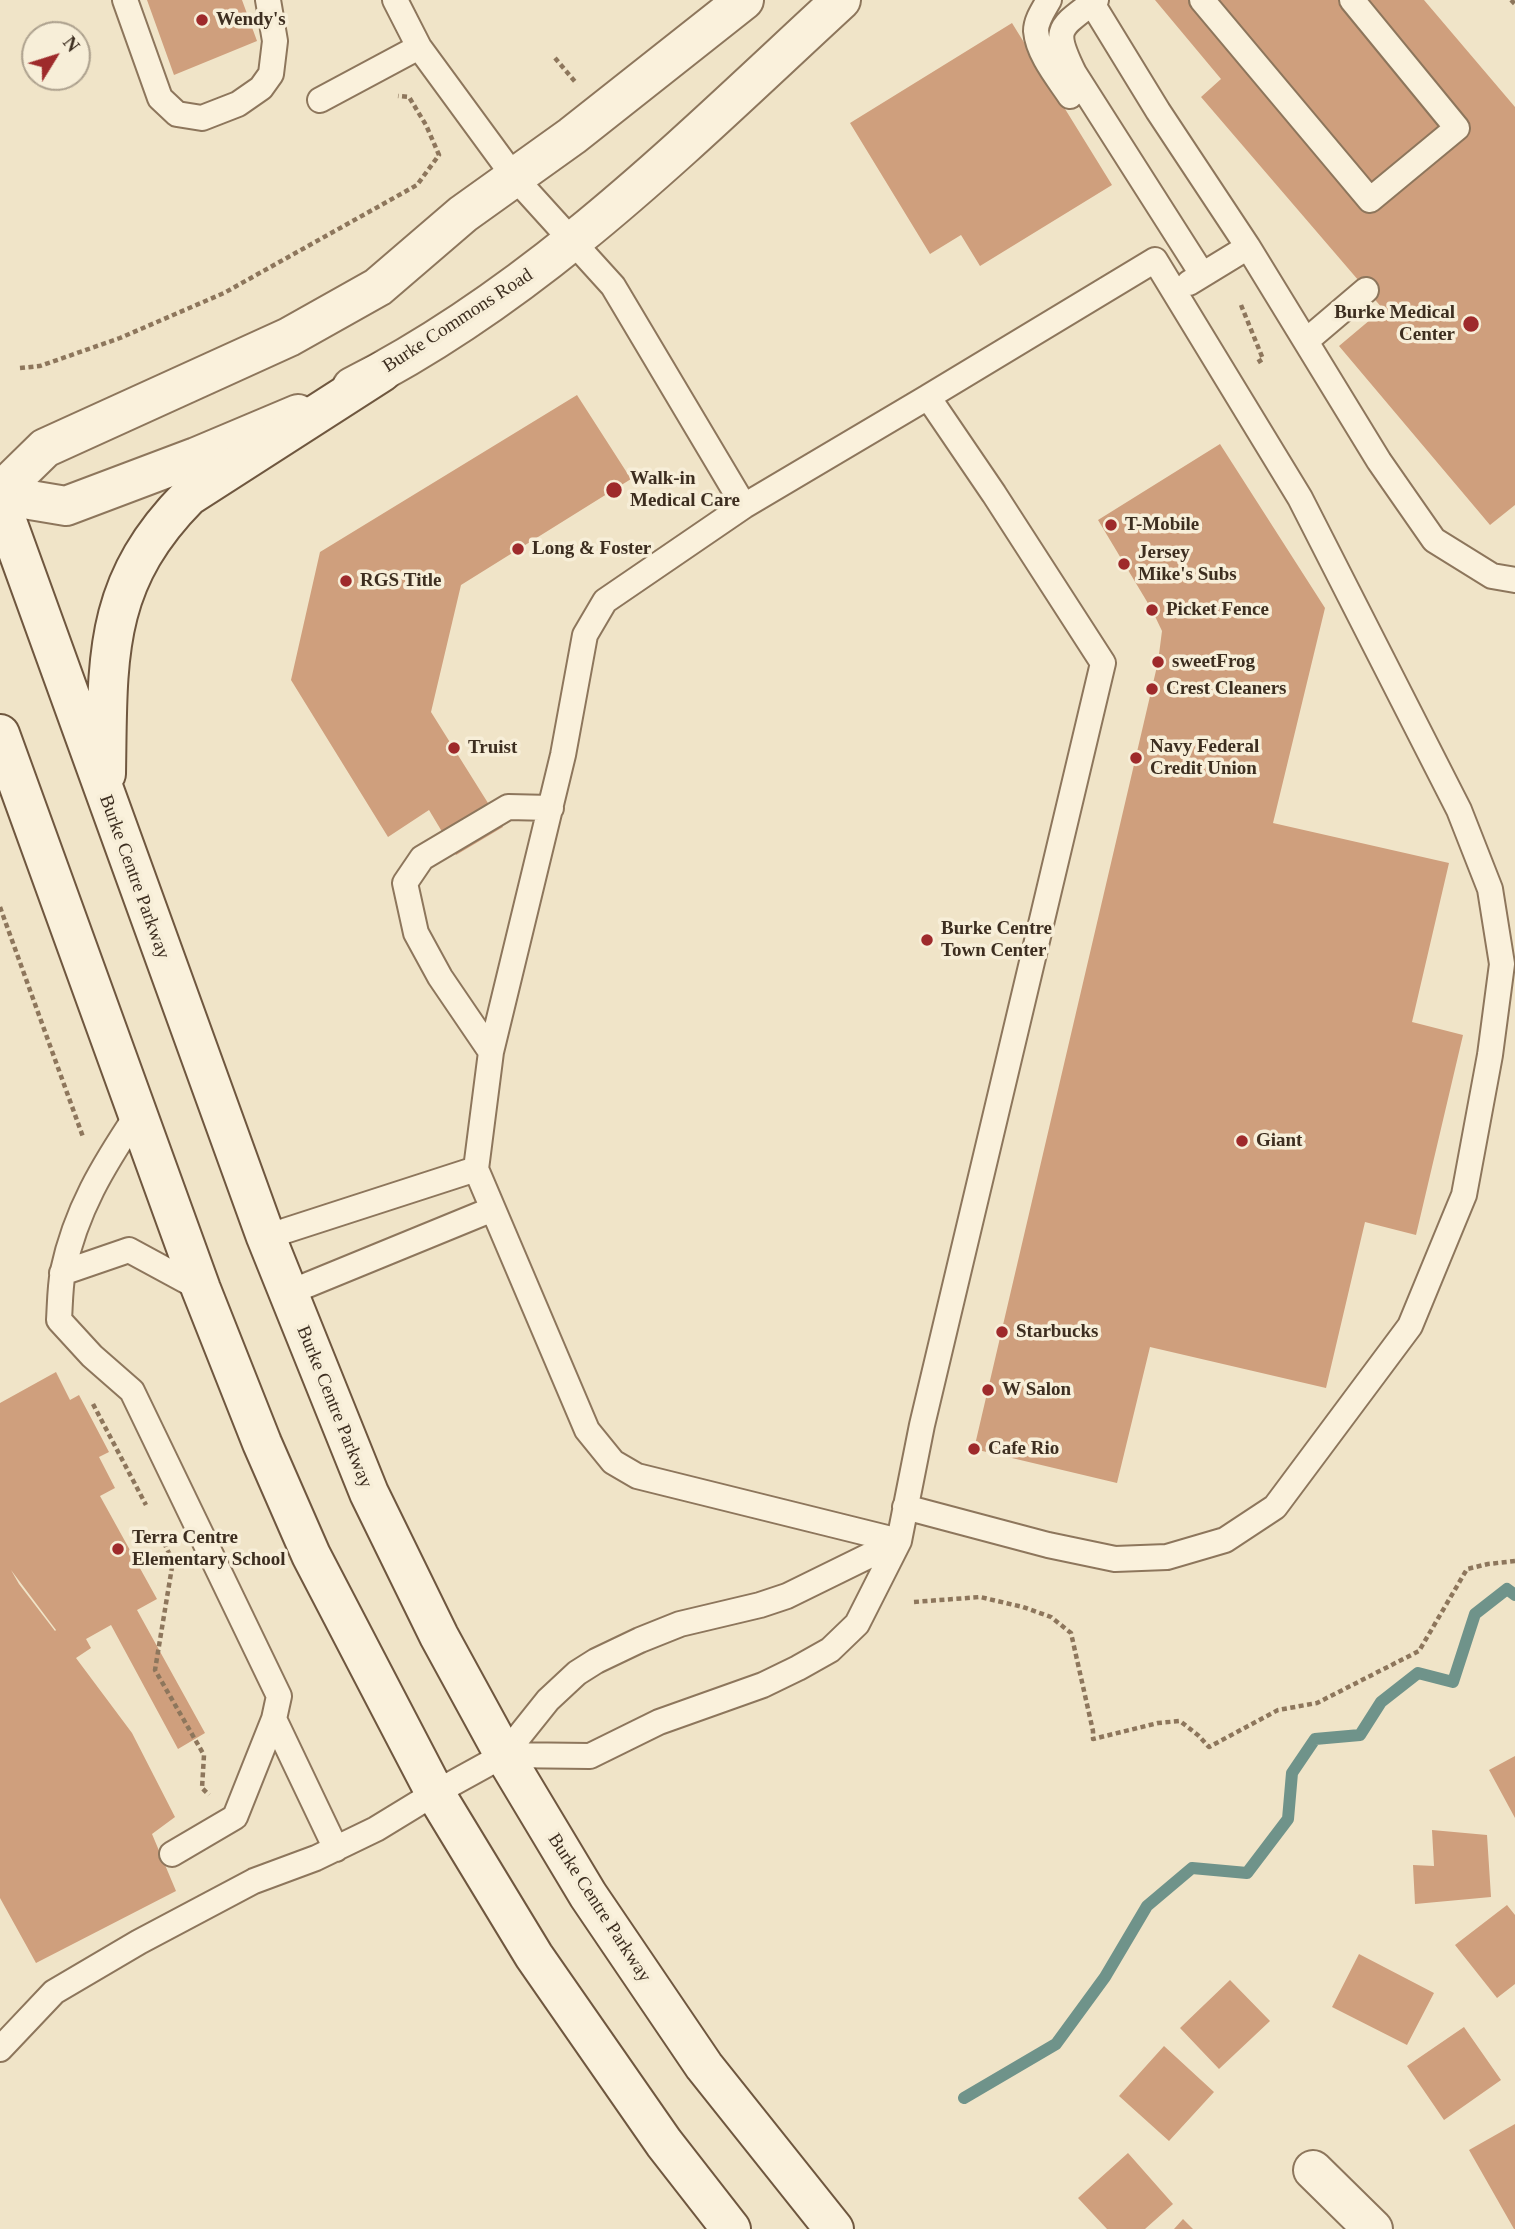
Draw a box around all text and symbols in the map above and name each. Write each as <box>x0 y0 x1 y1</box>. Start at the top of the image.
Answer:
place label: Wendy's <box>216 9 286 31</box>
marker: Wendy's <box>194 12 210 28</box>
north arrow <box>21 21 91 91</box>
text: N <box>59 32 84 56</box>
street label: Burke Commons Road <box>379 264 537 378</box>
place label: Burke Medical Center <box>1334 302 1455 346</box>
marker: Burke Medical Center <box>1461 314 1481 334</box>
place label: Walk-in Medical Care <box>630 468 740 512</box>
marker: Walk-in Medical Care <box>604 480 624 500</box>
place label: T-Mobile <box>1125 514 1199 536</box>
marker: T-Mobile <box>1103 517 1119 533</box>
place label: Long & Foster <box>532 538 651 560</box>
marker: Long & Foster <box>510 541 526 557</box>
place label: Jersey Mike's Subs <box>1138 542 1237 586</box>
marker: Jersey Mike's Subs <box>1116 556 1132 572</box>
place label: RGS Title <box>360 570 441 592</box>
marker: RGS Title <box>338 573 354 589</box>
place label: Picket Fence <box>1166 599 1269 621</box>
marker: Picket Fence <box>1144 602 1160 618</box>
place label: sweetFrog <box>1172 651 1255 673</box>
marker: sweetFrog <box>1150 654 1166 670</box>
place label: Crest Cleaners <box>1166 678 1286 700</box>
marker: Crest Cleaners <box>1144 681 1160 697</box>
place label: Navy Federal Credit Union <box>1150 736 1259 780</box>
place label: Truist <box>468 737 517 759</box>
marker: Truist <box>446 740 462 756</box>
marker: Navy Federal Credit Union <box>1128 750 1144 766</box>
street label: Burke Centre Parkway <box>94 792 174 962</box>
place label: Burke Centre Town Center <box>941 918 1052 962</box>
marker: Burke Centre Town Center <box>919 932 935 948</box>
place label: Giant <box>1256 1130 1302 1152</box>
marker: Giant <box>1234 1133 1250 1149</box>
place label: Starbucks <box>1016 1321 1098 1343</box>
street label: Burke Centre Parkway <box>291 1323 377 1491</box>
marker: Starbucks <box>994 1324 1010 1340</box>
place label: W Salon <box>1002 1379 1071 1401</box>
marker: W Salon <box>980 1382 996 1398</box>
place label: Cafe Rio <box>988 1438 1059 1460</box>
marker: Cafe Rio <box>966 1441 982 1457</box>
place label: Terra Centre Elementary School <box>132 1527 286 1571</box>
marker: Terra Centre Elementary School <box>110 1541 126 1557</box>
street label: Burke Centre Parkway <box>542 1829 656 1987</box>

